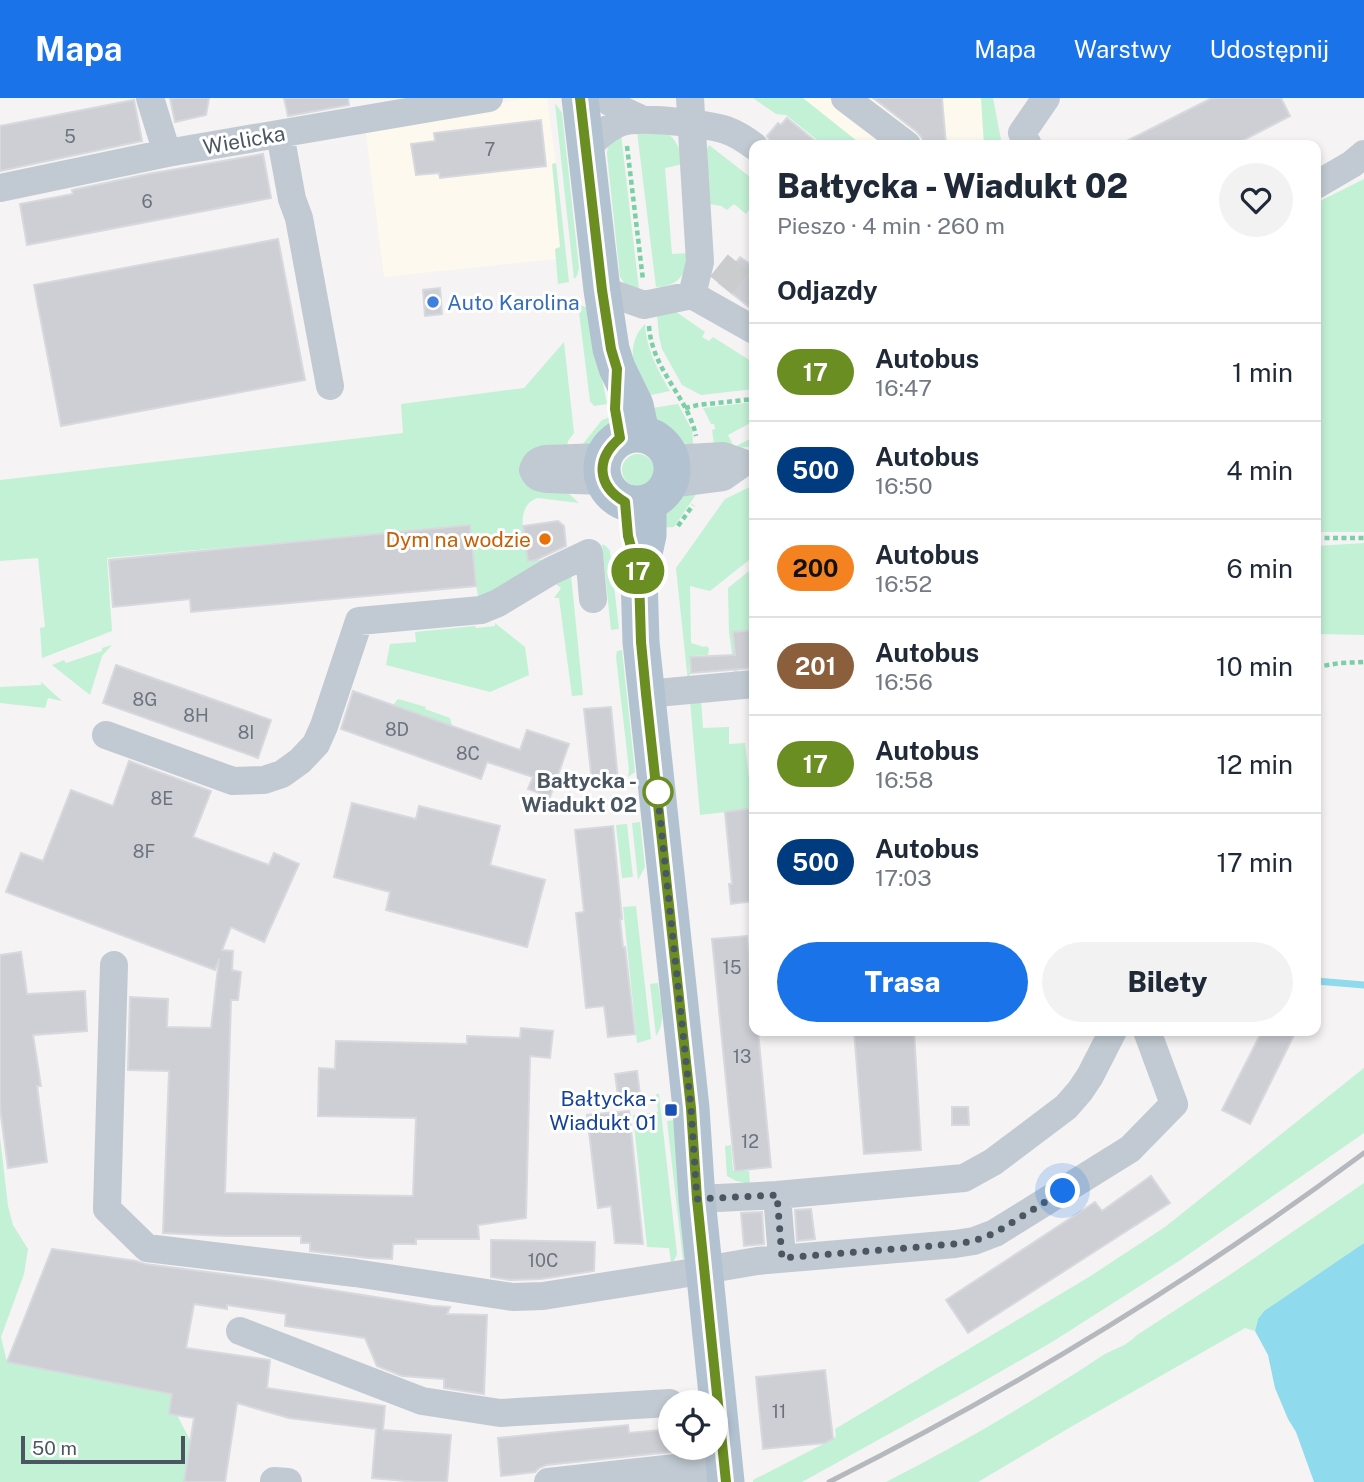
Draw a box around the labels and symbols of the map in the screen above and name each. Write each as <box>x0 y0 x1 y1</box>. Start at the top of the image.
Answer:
street label: Wielicka <box>201 120 287 160</box>
house number: 5 <box>64 126 76 147</box>
house number: 7 <box>485 139 495 160</box>
house number: 6 <box>141 191 153 212</box>
place label: Auto Karolina <box>447 290 580 315</box>
marker: Auto Karolina <box>425 294 441 310</box>
place label: Dym na wodzie <box>386 527 531 552</box>
marker: Dym na wodzie <box>537 531 553 547</box>
line badge: 17 <box>606 548 670 594</box>
house number: 8G <box>133 689 157 710</box>
house number: 8H <box>183 705 209 726</box>
house number: 8D <box>385 719 409 740</box>
house number: 8I <box>238 722 254 743</box>
house number: 8C <box>456 743 480 764</box>
place label: Bałtycka - Wiadukt 02 <box>521 768 637 817</box>
marker: Bałtycka - Wiadukt 02 <box>643 777 673 807</box>
house number: 8E <box>151 788 173 809</box>
house number: 8F <box>133 841 155 862</box>
house number: 15 <box>723 957 741 978</box>
house number: 13 <box>733 1046 751 1067</box>
place label: Bałtycka - Wiadukt 01 <box>549 1086 657 1135</box>
marker: Bałtycka - Wiadukt 01 <box>663 1102 679 1118</box>
house number: 12 <box>741 1131 759 1152</box>
your location <box>1045 1173 1080 1208</box>
house number: 10C <box>528 1250 558 1271</box>
house number: 11 <box>772 1401 786 1422</box>
scale bar <box>21 1433 186 1465</box>

